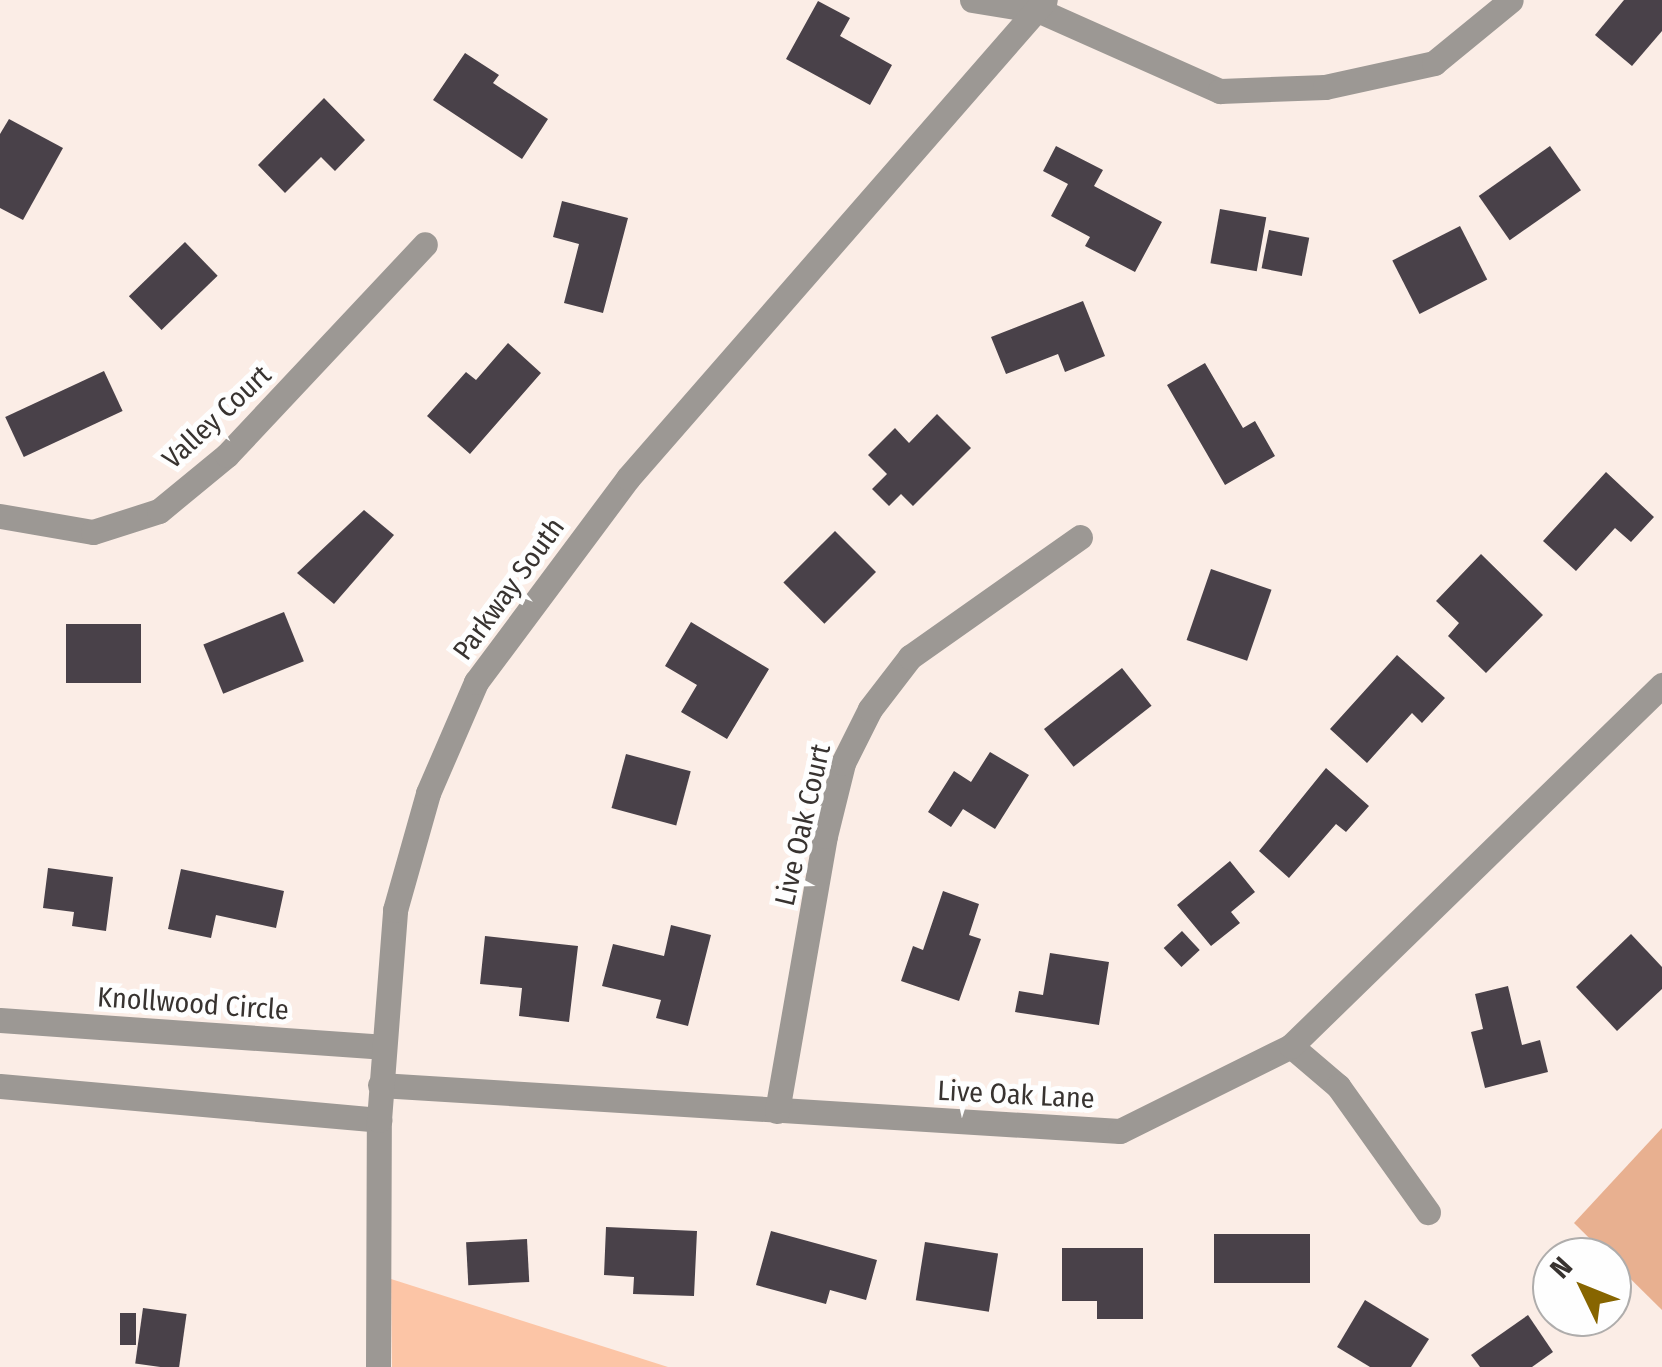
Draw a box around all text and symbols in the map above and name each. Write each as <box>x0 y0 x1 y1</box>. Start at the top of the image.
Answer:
street label: Valley Court <box>156 358 278 476</box>
street label: Parkway South <box>446 511 572 667</box>
street label: Live Oak Court <box>768 741 838 909</box>
street label: Knollwood Circle <box>96 981 290 1027</box>
street label: Live Oak Lane <box>937 1074 1095 1116</box>
north arrow <box>1532 1237 1632 1337</box>
text: N <box>1543 1250 1579 1285</box>

